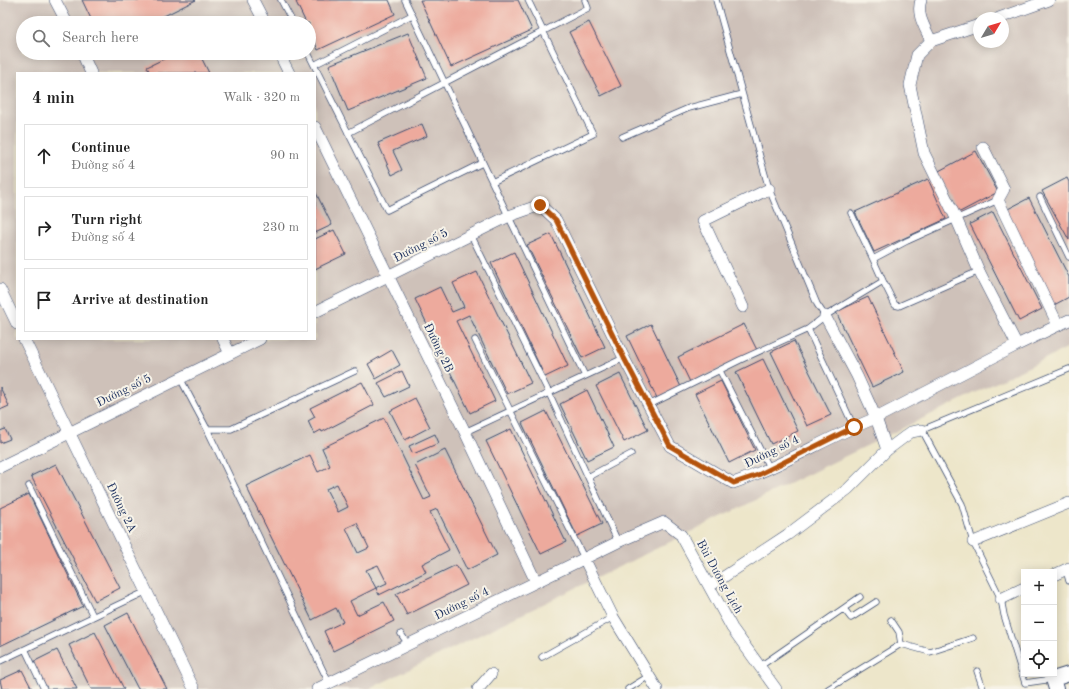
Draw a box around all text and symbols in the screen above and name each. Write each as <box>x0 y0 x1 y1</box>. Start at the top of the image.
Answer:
north arrow <box>973 12 1009 48</box>
search box <box>16 16 316 60</box>
icon: search <box>30 27 52 49</box>
text: Search here <box>62 31 139 46</box>
text: 4 min <box>32 90 75 107</box>
text: Walk · 320 m <box>223 91 300 104</box>
text: Continue <box>71 141 130 156</box>
icon: ahead <box>33 145 55 167</box>
text: 90 m <box>270 149 299 162</box>
text: Đường số 4 <box>71 159 135 172</box>
route end <box>531 196 549 214</box>
text: Turn right <box>71 213 142 228</box>
icon: right <box>33 217 55 239</box>
text: 230 m <box>262 221 299 234</box>
street label: Đường số 5 <box>391 226 450 265</box>
text: Đường số 4 <box>71 231 135 244</box>
icon: arrive <box>33 289 55 311</box>
text: Arrive at destination <box>71 293 209 308</box>
street label: Đường 2B <box>421 321 455 375</box>
street label: Đường số 5 <box>94 372 153 409</box>
route start <box>845 418 863 436</box>
street label: Đường số 4 <box>742 433 801 470</box>
street label: Đường 2A <box>104 481 138 535</box>
street label: Bùi Dương Lịch <box>694 538 744 616</box>
map controls <box>1021 569 1057 677</box>
button: + <box>1021 569 1057 605</box>
street label: Đường số 4 <box>432 585 491 622</box>
button: − <box>1021 605 1057 641</box>
button: locate <box>1021 641 1057 677</box>

